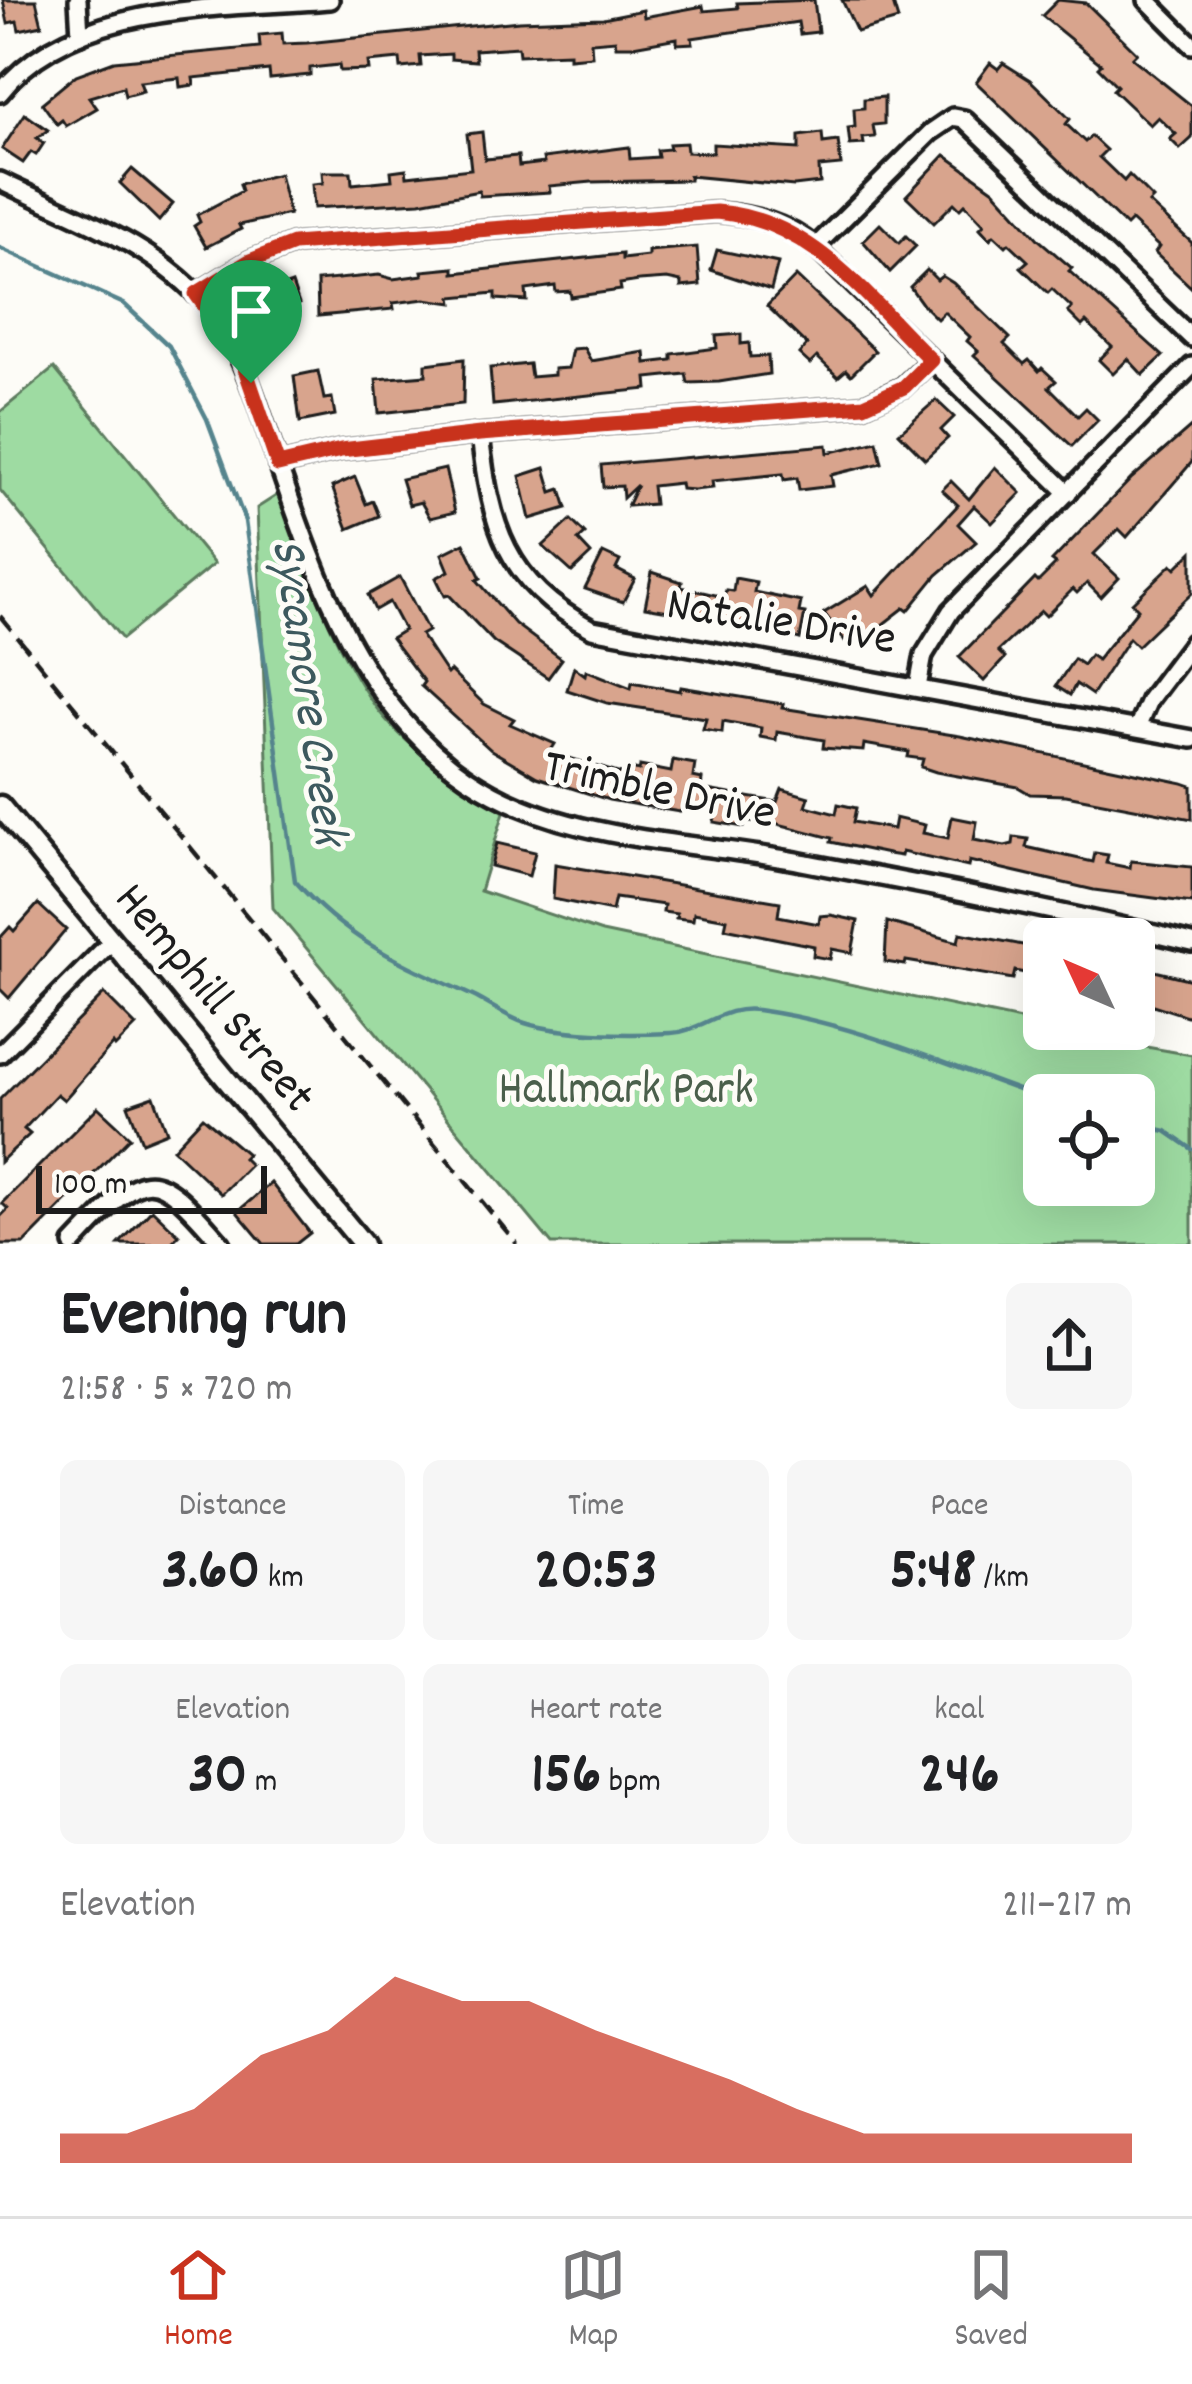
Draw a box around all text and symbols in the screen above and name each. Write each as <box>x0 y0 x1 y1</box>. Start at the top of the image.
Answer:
pin <box>200 260 302 383</box>
icon: arrive <box>218 278 284 344</box>
water label: Sycamore Creek <box>248 534 363 854</box>
street label: Natalie Drive <box>661 573 901 677</box>
street label: Trimble Drive <box>537 735 781 851</box>
street label: Hemphill Street <box>95 870 329 1130</box>
north arrow <box>1023 918 1155 1050</box>
map controls <box>1023 918 1155 1206</box>
park label: Hallmark Park <box>498 1058 754 1127</box>
button: locate <box>1023 1074 1155 1206</box>
scale bar <box>36 1160 267 1213</box>
text: 100 m <box>54 1163 127 1210</box>
text: Evening run <box>60 1272 347 1366</box>
button: share <box>1006 1283 1132 1409</box>
text: 21:58 · 5 × 720 m <box>60 1364 293 1419</box>
text: Distance <box>179 1484 286 1531</box>
text: Time <box>568 1484 624 1531</box>
text: Pace <box>930 1484 988 1531</box>
text: 3.60 <box>161 1531 260 1617</box>
text: 20:53 <box>534 1531 658 1617</box>
text: 5:48 <box>889 1531 976 1617</box>
text: km <box>260 1556 304 1603</box>
text: /km <box>976 1556 1029 1603</box>
text: Elevation <box>175 1688 290 1735</box>
text: Heart rate <box>529 1688 663 1735</box>
text: kcal <box>934 1688 984 1735</box>
text: 30 <box>188 1735 247 1821</box>
text: 156 <box>531 1735 601 1821</box>
text: 246 <box>919 1735 1000 1821</box>
text: m <box>247 1760 277 1807</box>
text: bpm <box>601 1760 661 1807</box>
text: Elevation <box>60 1880 196 1935</box>
text: 211–217 m <box>1002 1880 1132 1935</box>
tab: Home <box>164 2242 233 2361</box>
tab: Map <box>560 2242 626 2361</box>
tab: Saved <box>954 2242 1028 2361</box>

